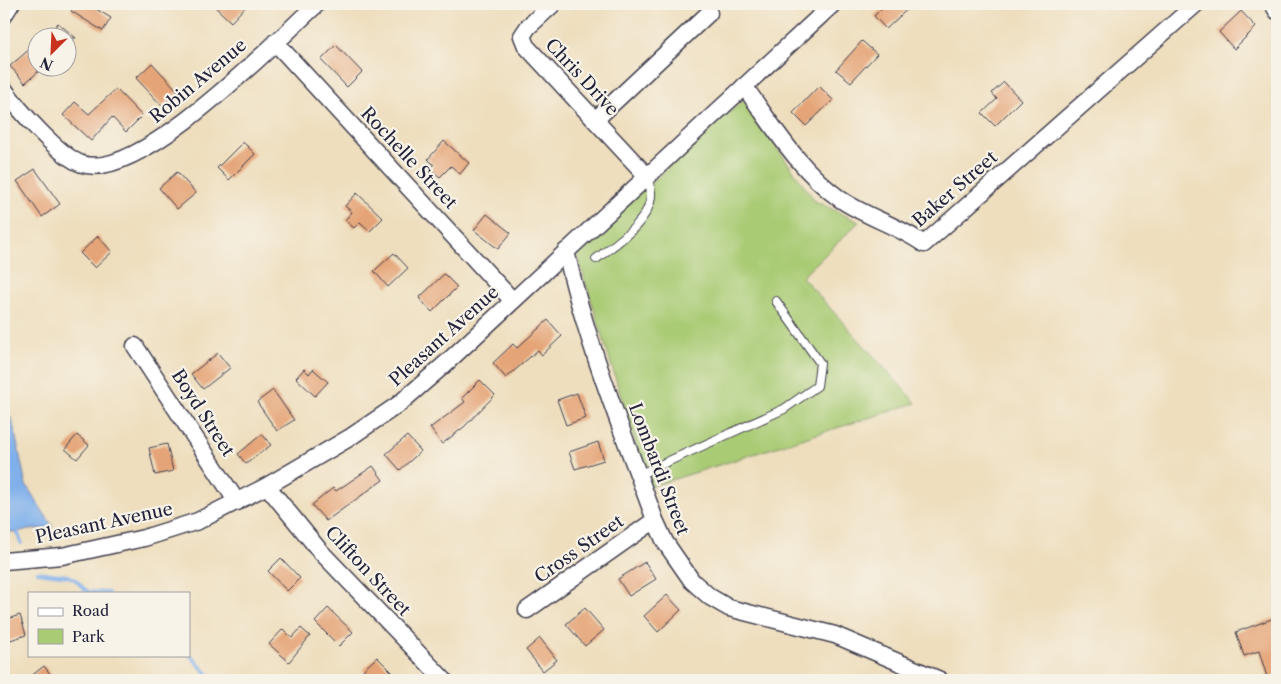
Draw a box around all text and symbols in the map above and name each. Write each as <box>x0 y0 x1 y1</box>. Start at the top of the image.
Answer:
north arrow <box>28 28 78 78</box>
street label: Robin Avenue <box>145 34 251 128</box>
street label: Chris Drive <box>541 34 623 120</box>
text: N <box>37 53 56 75</box>
street label: Rochelle Street <box>356 102 462 214</box>
street label: Baker Street <box>908 146 1002 232</box>
street label: Pleasant Avenue <box>385 281 503 391</box>
street label: Boyd Street <box>167 365 240 461</box>
street label: Lombardi Street <box>624 400 694 539</box>
street label: Pleasant Avenue <box>33 498 175 548</box>
street label: Cross Street <box>530 510 628 588</box>
street label: Clifton Street <box>321 521 416 621</box>
legend <box>28 592 190 656</box>
text: Road <box>72 601 109 620</box>
text: Park <box>72 627 106 646</box>

